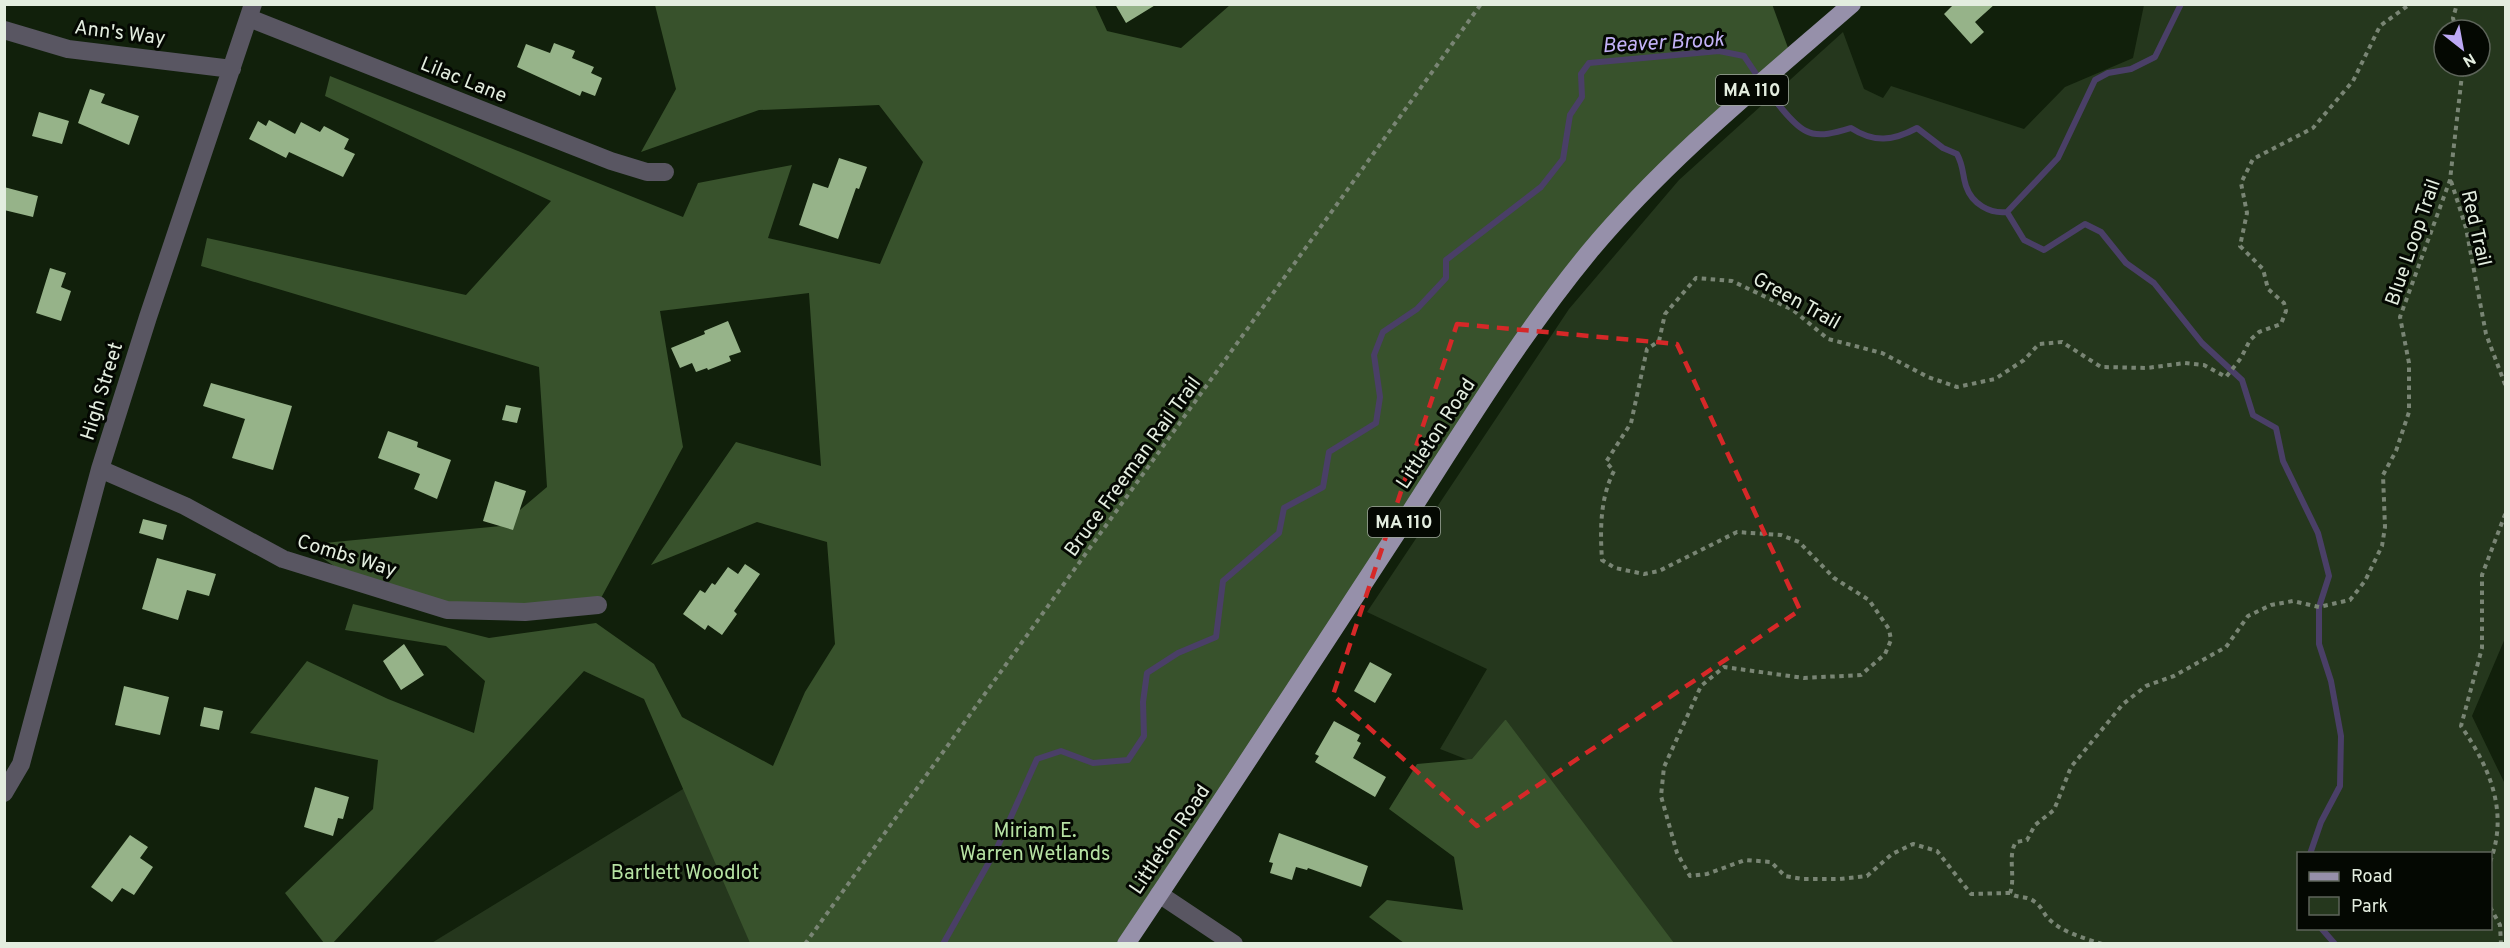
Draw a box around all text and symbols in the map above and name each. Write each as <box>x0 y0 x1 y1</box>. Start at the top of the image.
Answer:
street label: Ann's Way <box>73 15 167 52</box>
north arrow <box>2432 18 2492 78</box>
water label: Beaver Brook <box>1601 27 1725 60</box>
text: N <box>2459 48 2479 71</box>
street label: Lilac Lane <box>416 52 510 110</box>
road number: MA 110 <box>1716 75 1788 105</box>
street label: Blue Loop Trail <box>2380 176 2448 309</box>
street label: Red Trail <box>2454 188 2496 269</box>
street label: Green Trail <box>1748 267 1844 336</box>
street label: High Street <box>76 339 130 444</box>
street label: Bruce Freeman Rail Trail <box>1060 372 1208 562</box>
street label: Littleton Road <box>1391 374 1482 494</box>
road number: MA 110 <box>1368 507 1440 537</box>
street label: Combs Way <box>293 529 400 584</box>
street label: Littleton Road <box>1124 780 1217 900</box>
park label: Miriam E. Warren Wetlands <box>960 819 1110 868</box>
legend <box>2297 852 2492 930</box>
park label: Bartlett Woodlot <box>611 861 759 887</box>
text: Road <box>2351 866 2393 889</box>
text: Park <box>2351 896 2388 919</box>

